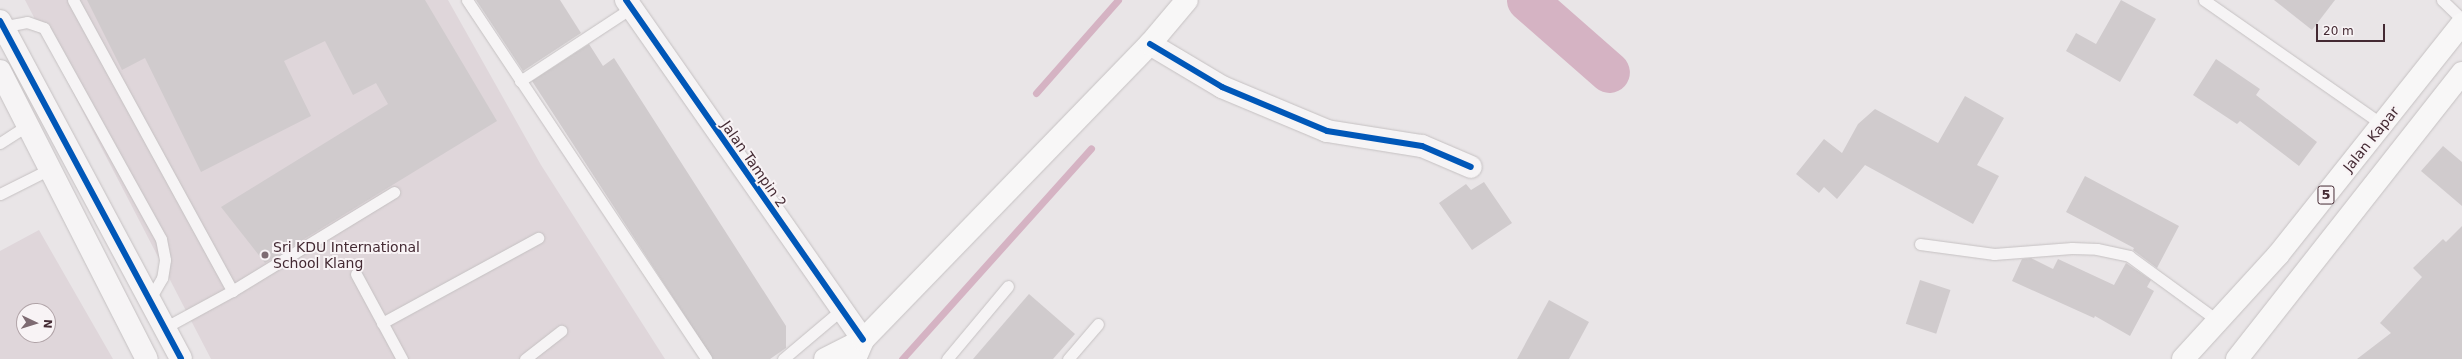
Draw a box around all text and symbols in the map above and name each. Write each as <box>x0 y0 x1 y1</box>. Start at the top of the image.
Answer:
scale bar <box>2318 16 2387 42</box>
text: 20 m <box>2323 24 2354 38</box>
street label: Jalan Kapar <box>2340 103 2402 175</box>
street label: Jalan Tampin 2 <box>718 117 790 211</box>
road number: 5 <box>2317 184 2335 206</box>
place label: Sri KDU International School Klang <box>273 239 420 272</box>
marker: Sri KDU International School Klang <box>260 250 270 260</box>
north arrow <box>16 303 56 343</box>
text: N <box>41 319 54 329</box>

